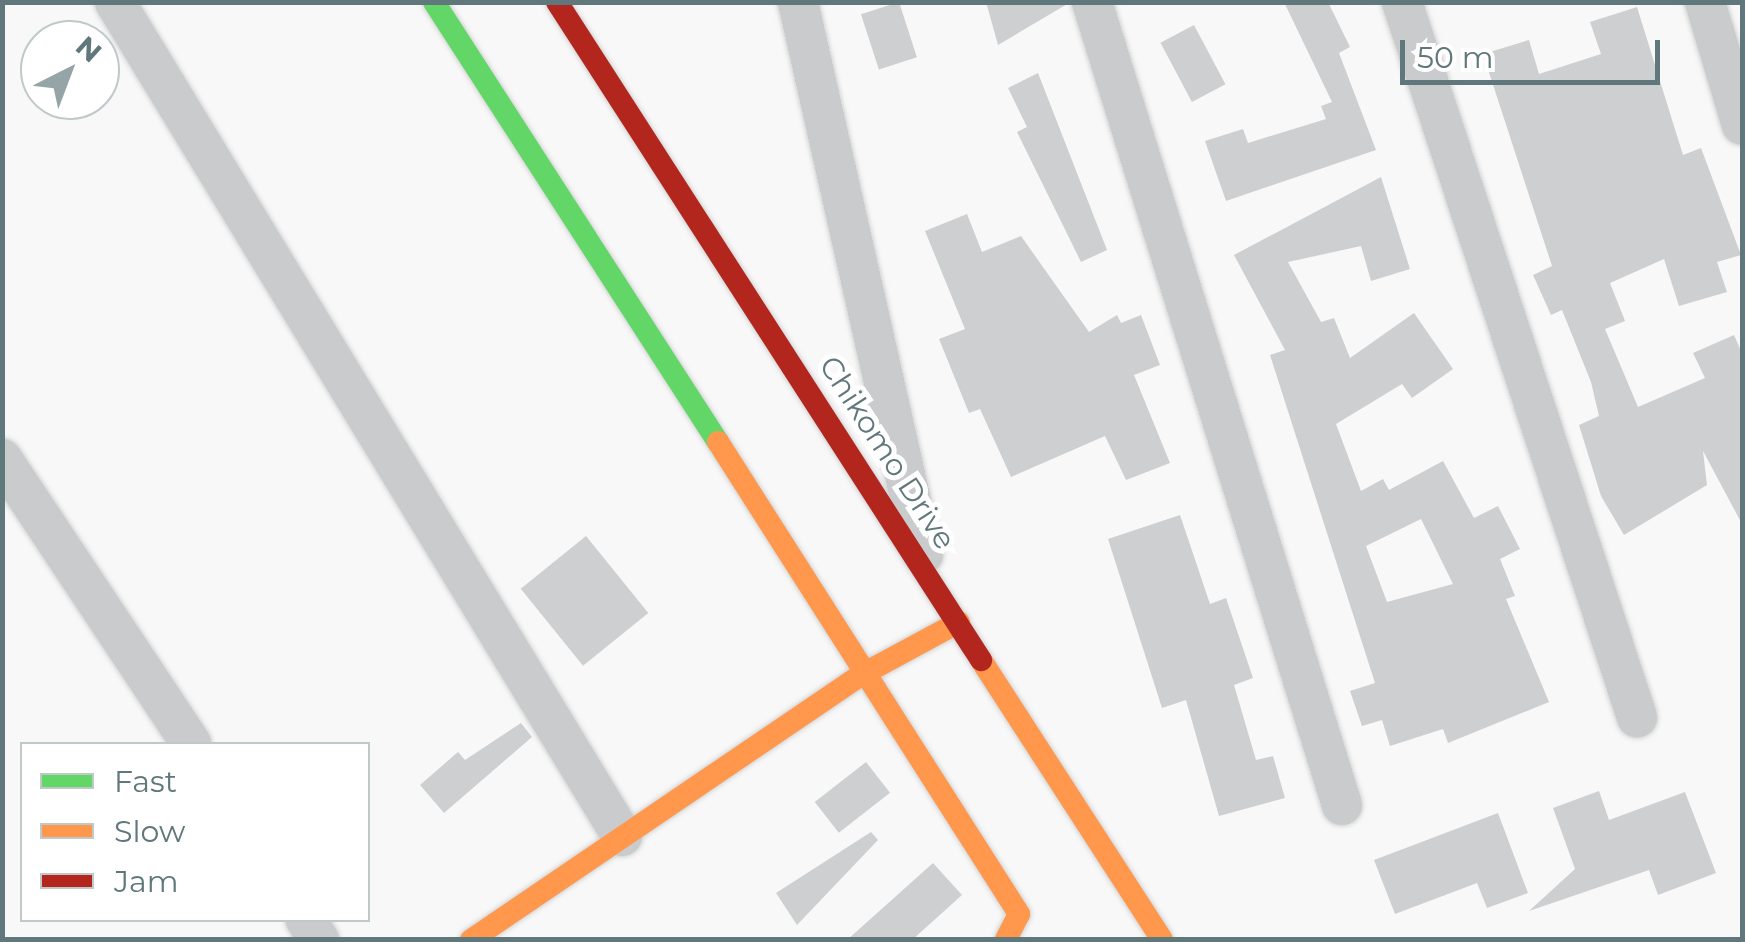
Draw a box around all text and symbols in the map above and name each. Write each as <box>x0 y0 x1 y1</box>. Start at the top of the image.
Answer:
north arrow <box>20 20 120 120</box>
scale bar <box>1405 20 1665 82</box>
text: N <box>69 29 109 69</box>
text: 50 m <box>1417 39 1494 76</box>
street label: Chikomo Drive <box>811 350 963 556</box>
legend <box>20 742 370 922</box>
text: Fast <box>114 763 177 800</box>
text: Slow <box>114 813 185 850</box>
text: Jam <box>114 863 179 900</box>

